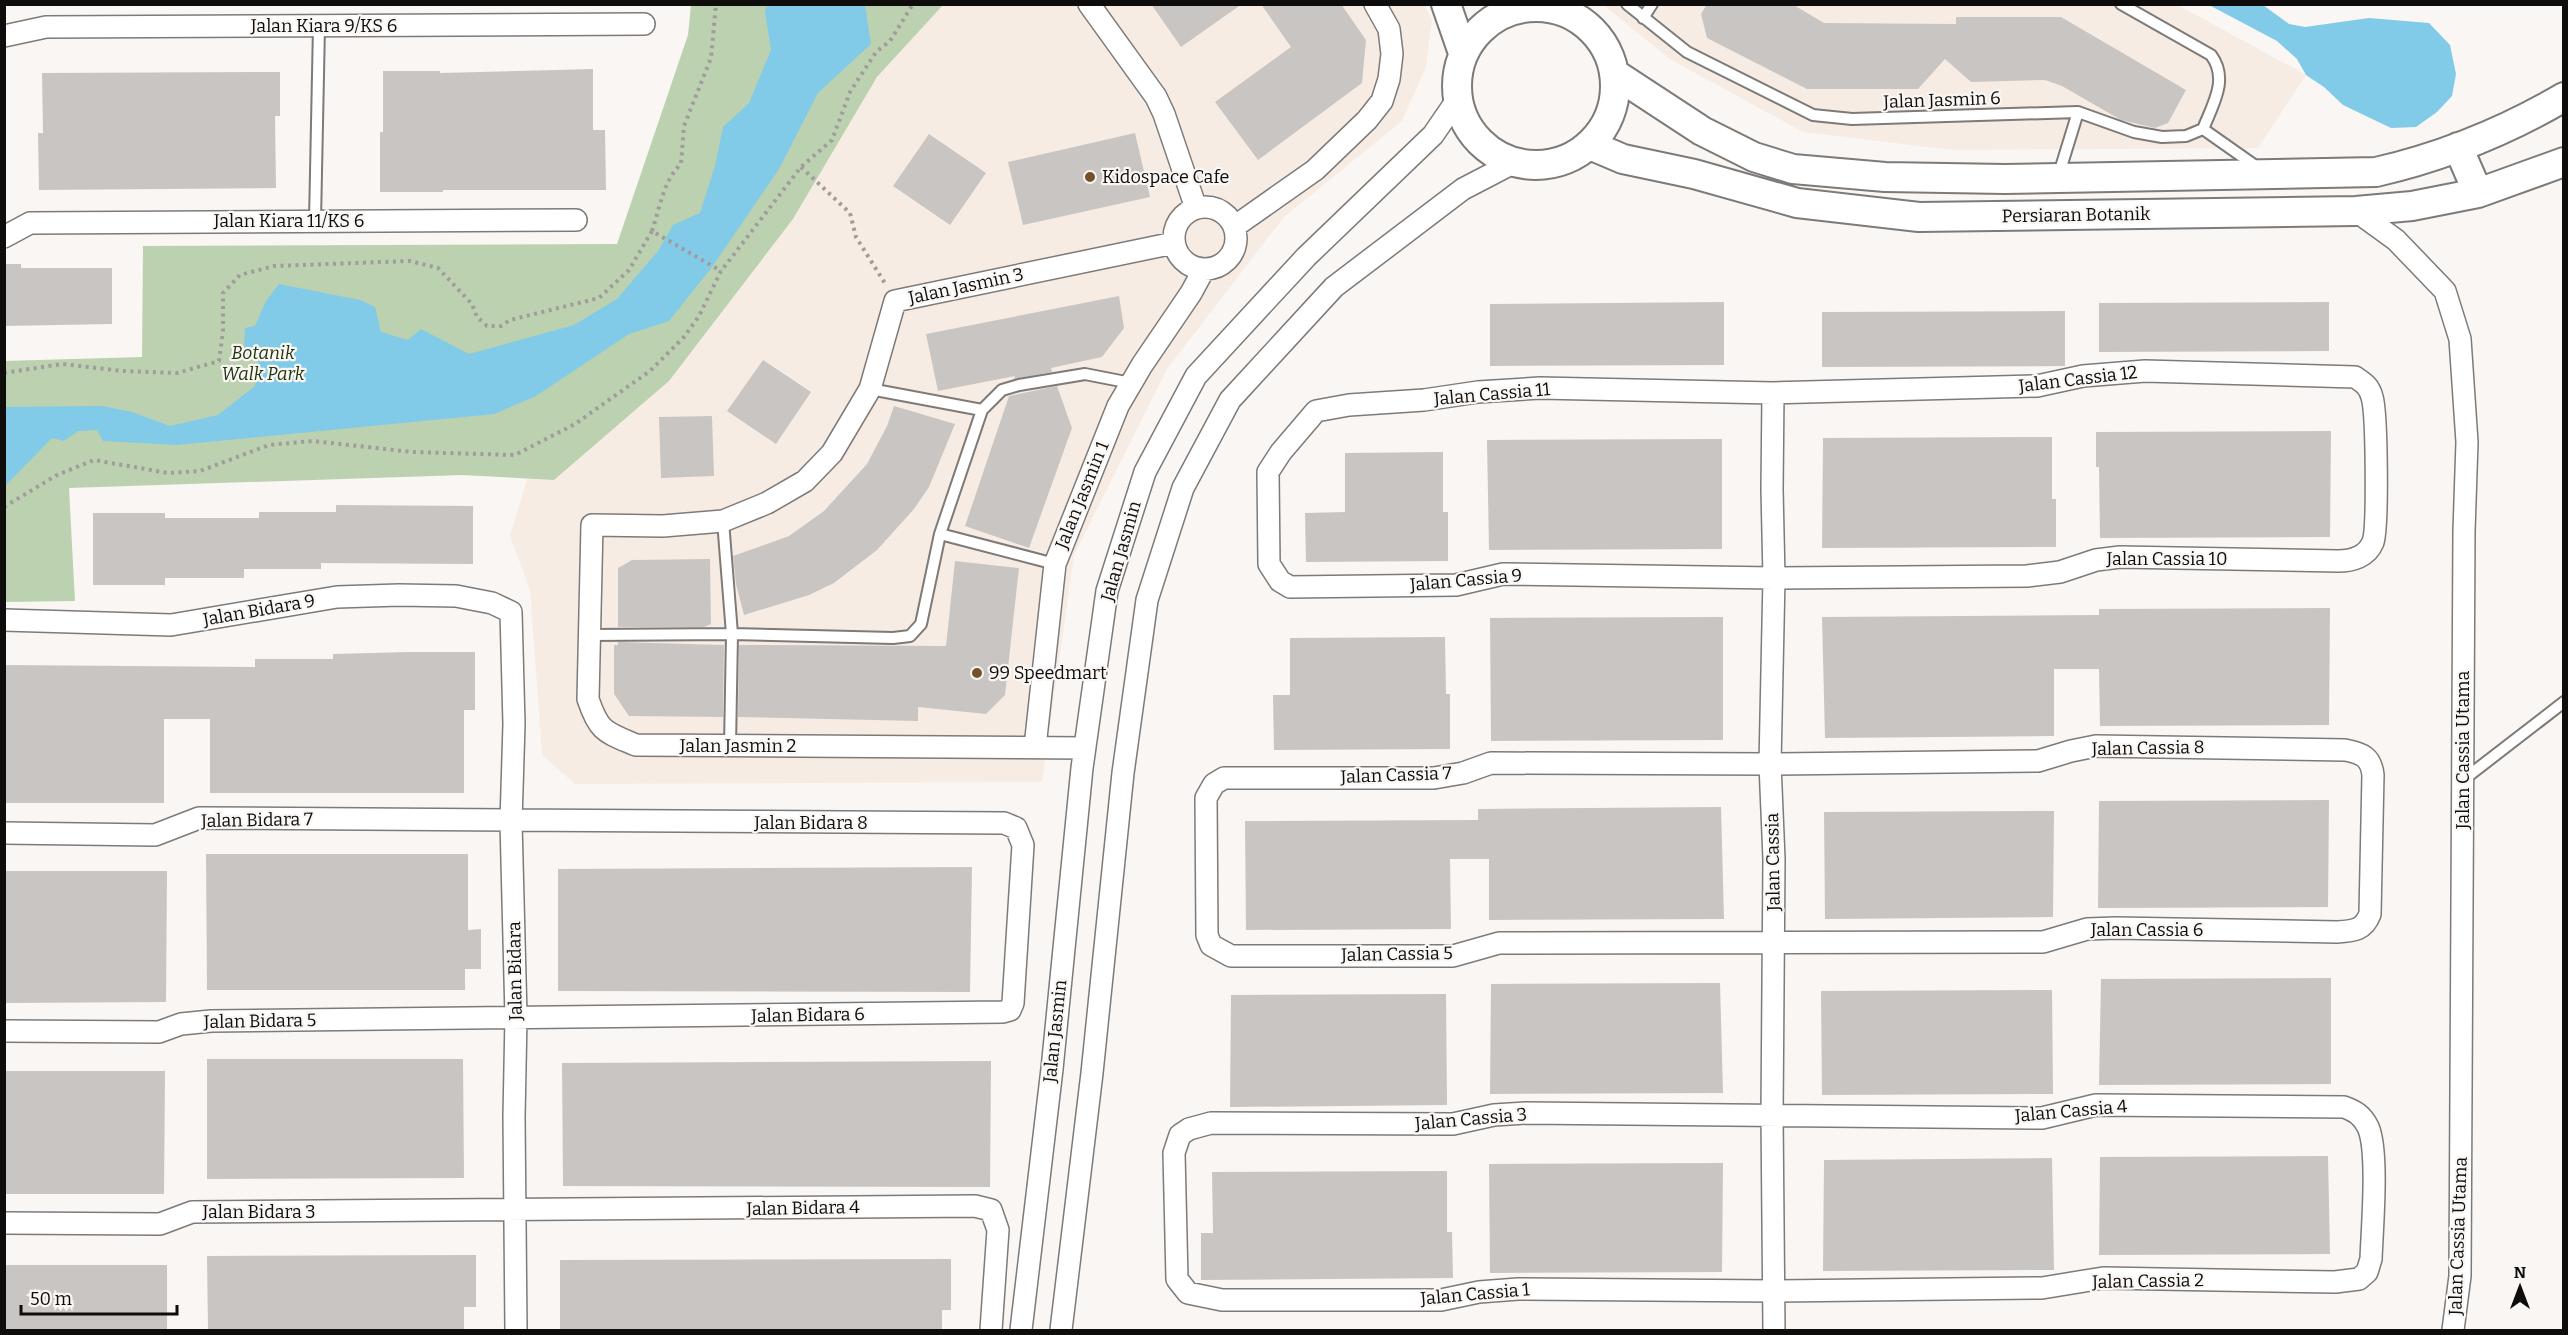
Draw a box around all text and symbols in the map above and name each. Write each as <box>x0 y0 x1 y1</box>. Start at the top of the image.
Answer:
street label: Jalan Kiara 9/KS 6 <box>250 15 397 37</box>
street label: Jalan Jasmin 6 <box>1882 87 2001 113</box>
place label: Kidospace Cafe <box>1102 166 1229 188</box>
marker: Kidospace Cafe <box>1083 170 1097 184</box>
street label: Persiaran Botanik <box>2001 203 2151 227</box>
street label: Jalan Kiara 11/KS 6 <box>213 210 364 232</box>
street label: Jalan Jasmin 3 <box>906 263 1026 309</box>
park label: Botanik Walk Park <box>222 342 305 385</box>
street label: Jalan Cassia 12 <box>2017 361 2138 397</box>
street label: Jalan Cassia 11 <box>1432 378 1552 410</box>
street label: Jalan Jasmin 1 <box>1050 437 1114 553</box>
street label: Jalan Jasmin <box>1096 498 1146 605</box>
street label: Jalan Cassia 10 <box>2106 548 2227 570</box>
street label: Jalan Cassia 9 <box>1408 564 1523 596</box>
street label: Jalan Bidara 9 <box>200 589 317 631</box>
place label: 99 Speedmart <box>989 662 1107 684</box>
marker: 99 Speedmart <box>970 666 984 680</box>
street label: Jalan Cassia Utama <box>2452 671 2474 830</box>
street label: Jalan Jasmin 2 <box>679 735 796 757</box>
street label: Jalan Cassia 8 <box>2090 736 2205 760</box>
street label: Jalan Cassia 7 <box>1339 762 1452 788</box>
street label: Jalan Bidara 7 <box>200 808 313 832</box>
street label: Jalan Bidara 8 <box>753 812 868 834</box>
street label: Jalan Cassia <box>1761 812 1785 912</box>
street label: Jalan Cassia 6 <box>2090 919 2203 941</box>
street label: Jalan Bidara <box>503 921 527 1022</box>
street label: Jalan Cassia 5 <box>1340 942 1453 966</box>
street label: Jalan Jasmin <box>1039 978 1071 1084</box>
street label: Jalan Bidara 6 <box>750 1003 865 1027</box>
street label: Jalan Bidara 5 <box>203 1009 316 1033</box>
street label: Jalan Cassia 4 <box>2013 1095 2129 1127</box>
street label: Jalan Cassia 3 <box>1413 1103 1528 1135</box>
street label: Jalan Cassia Utama <box>2444 1156 2472 1317</box>
street label: Jalan Bidara 4 <box>745 1196 860 1220</box>
street label: Jalan Bidara 3 <box>201 1201 316 1223</box>
north arrow <box>2490 1257 2550 1317</box>
text: N <box>2514 1263 2526 1282</box>
street label: Jalan Cassia 2 <box>2091 1269 2204 1293</box>
scale bar <box>21 1278 177 1316</box>
street label: Jalan Cassia 1 <box>1419 1278 1531 1310</box>
text: 50 m <box>30 1288 72 1310</box>

